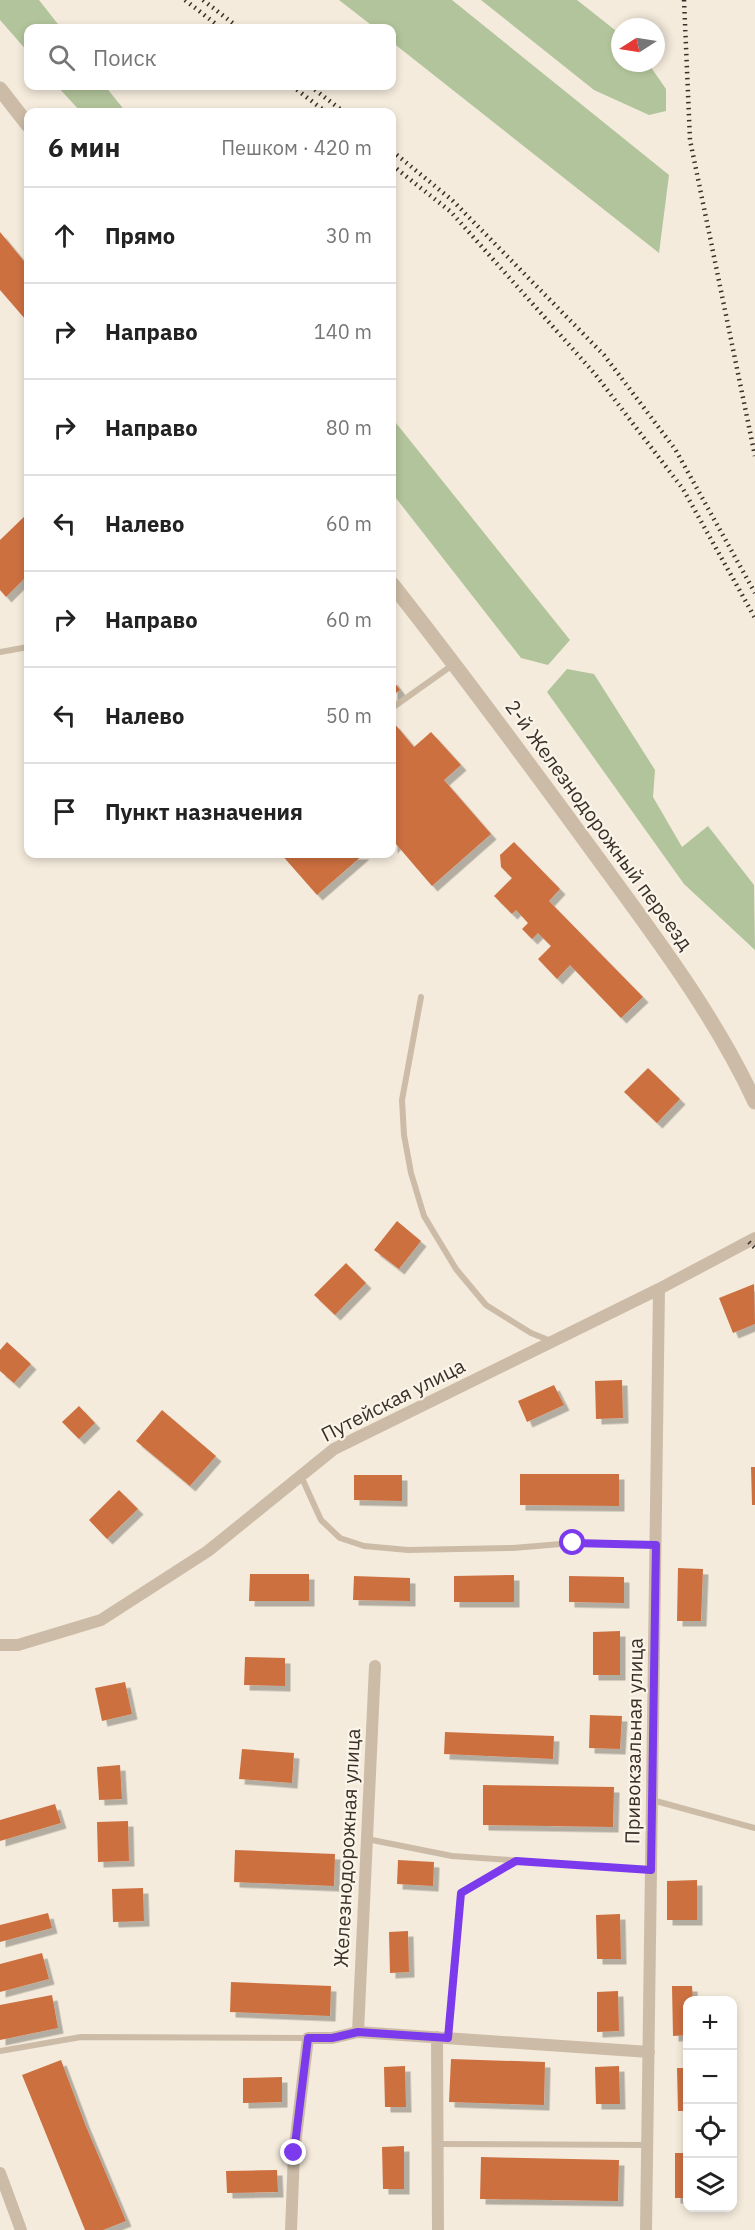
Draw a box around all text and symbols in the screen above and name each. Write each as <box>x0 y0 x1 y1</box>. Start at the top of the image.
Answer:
north arrow <box>611 18 665 72</box>
search box <box>24 24 396 90</box>
icon: search <box>45 41 78 74</box>
text: Поиск <box>93 43 157 72</box>
text: 6 мин <box>48 130 120 164</box>
text: Пешком · 420 m <box>221 134 372 161</box>
icon: ahead <box>48 219 81 252</box>
text: Прямо <box>105 221 175 250</box>
text: 30 m <box>326 222 372 249</box>
icon: right <box>48 315 81 348</box>
text: Направо <box>105 317 198 346</box>
text: 140 m <box>314 318 372 345</box>
icon: right <box>48 411 81 444</box>
text: Направо <box>105 413 198 442</box>
text: 80 m <box>326 414 372 441</box>
icon: left <box>48 507 81 540</box>
text: Налево <box>105 509 184 538</box>
text: 60 m <box>326 510 372 537</box>
icon: right <box>48 603 81 636</box>
text: Направо <box>105 605 198 634</box>
text: 60 m <box>326 606 372 633</box>
street label: 2-й Железнодорожный переезд <box>499 694 700 955</box>
icon: left <box>48 699 81 732</box>
text: Налево <box>105 701 184 730</box>
text: 50 m <box>326 702 372 729</box>
icon: arrive <box>48 795 81 828</box>
text: Пункт назначения <box>105 797 303 826</box>
street label: Путейская улица <box>316 1351 470 1448</box>
route start <box>559 1529 585 1555</box>
street label: Привокзальная улица <box>618 1637 649 1844</box>
street label: Железнодорожная улица <box>327 1727 366 1968</box>
map controls <box>683 1996 737 2212</box>
button: + <box>683 1996 737 2050</box>
button: − <box>683 2050 737 2104</box>
button: locate <box>683 2104 737 2158</box>
route end <box>280 2139 306 2165</box>
button: layers <box>683 2158 737 2212</box>

